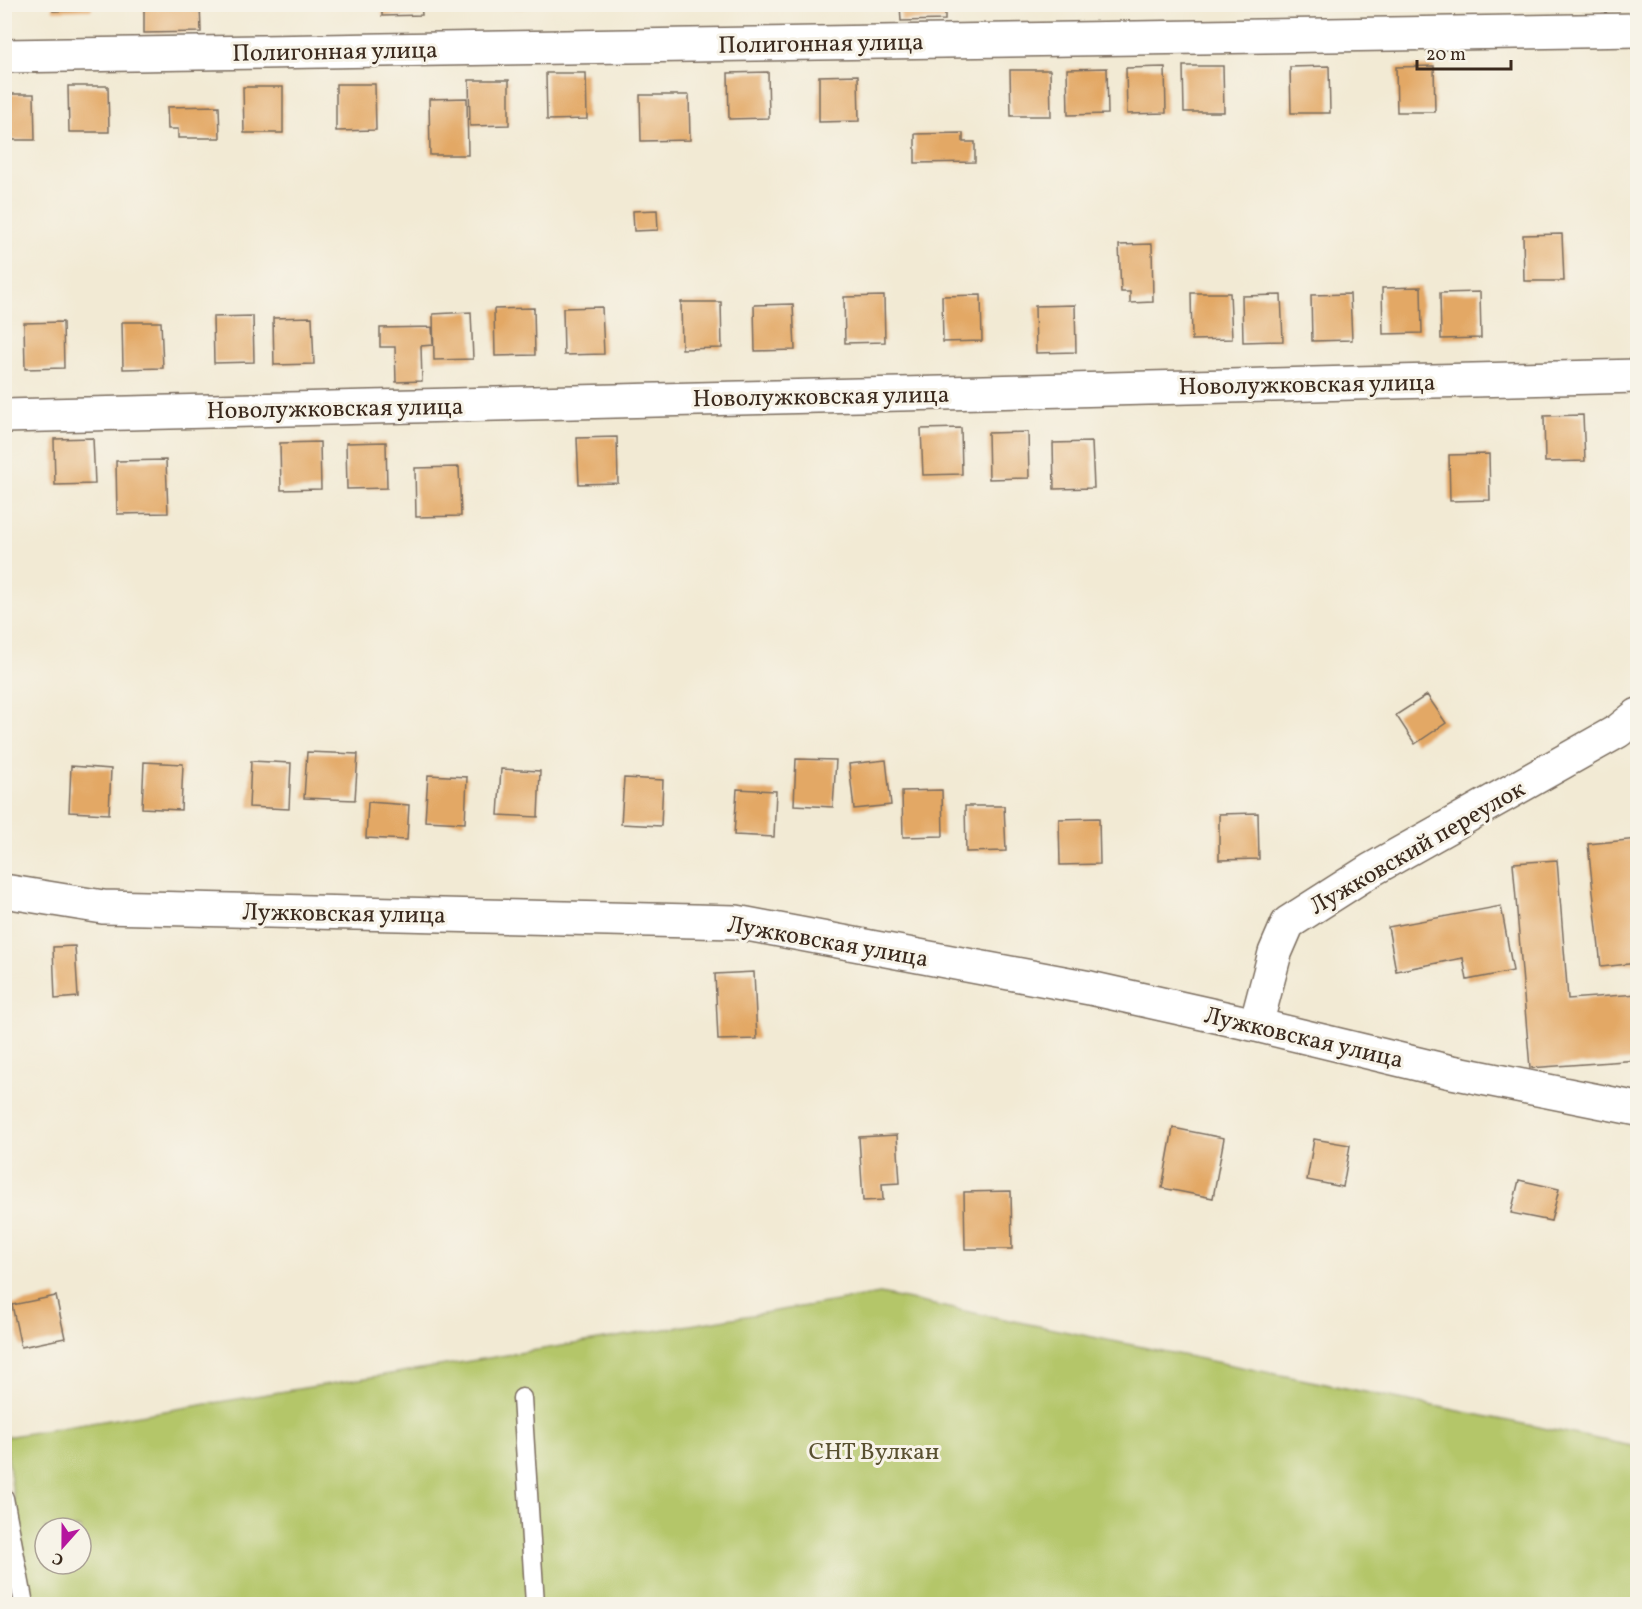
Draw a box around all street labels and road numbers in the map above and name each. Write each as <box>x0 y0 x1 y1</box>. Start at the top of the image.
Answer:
street label: Полигонная улица <box>718 26 924 64</box>
street label: Полигонная улица <box>232 34 438 72</box>
street label: Новолужковская улица <box>1178 367 1436 405</box>
street label: Новолужковская улица <box>692 379 950 417</box>
street label: Новолужковская улица <box>206 391 464 429</box>
street label: Лужковский переулок <box>1304 773 1532 924</box>
street label: Лужковская улица <box>242 896 446 934</box>
street label: Лужковская улица <box>724 909 931 977</box>
street label: Лужковская улица <box>1200 999 1407 1078</box>

